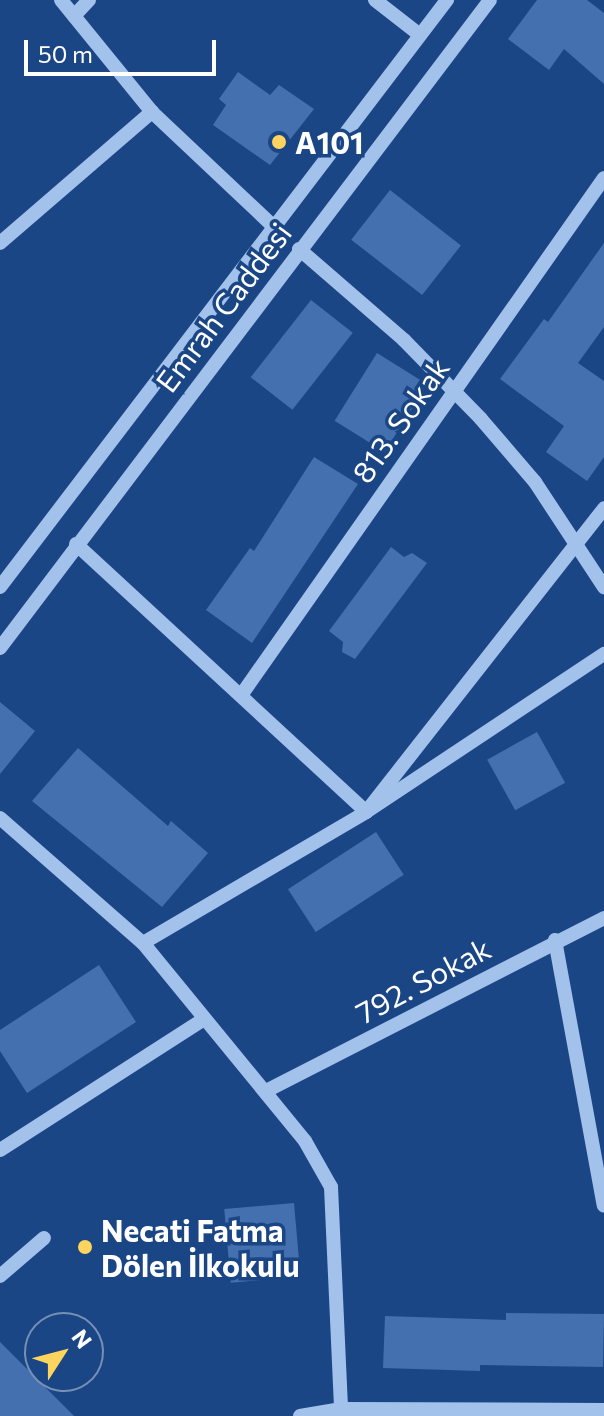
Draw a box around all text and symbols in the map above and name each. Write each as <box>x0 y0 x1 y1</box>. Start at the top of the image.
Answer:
scale bar <box>28 24 220 74</box>
text: 50 m <box>38 39 93 68</box>
place label: A101 <box>295 124 364 160</box>
marker: A101 <box>270 133 288 151</box>
street label: Emrah Caddesi <box>148 215 298 399</box>
street label: 813. Sokak <box>344 351 456 489</box>
street label: 792. Sokak <box>350 930 496 1030</box>
place label: Necati Fatma Dölen İlkokulu <box>101 1212 300 1282</box>
marker: Necati Fatma Dölen İlkokulu <box>76 1238 94 1256</box>
north arrow <box>24 1312 104 1392</box>
text: N <box>66 1324 98 1353</box>

